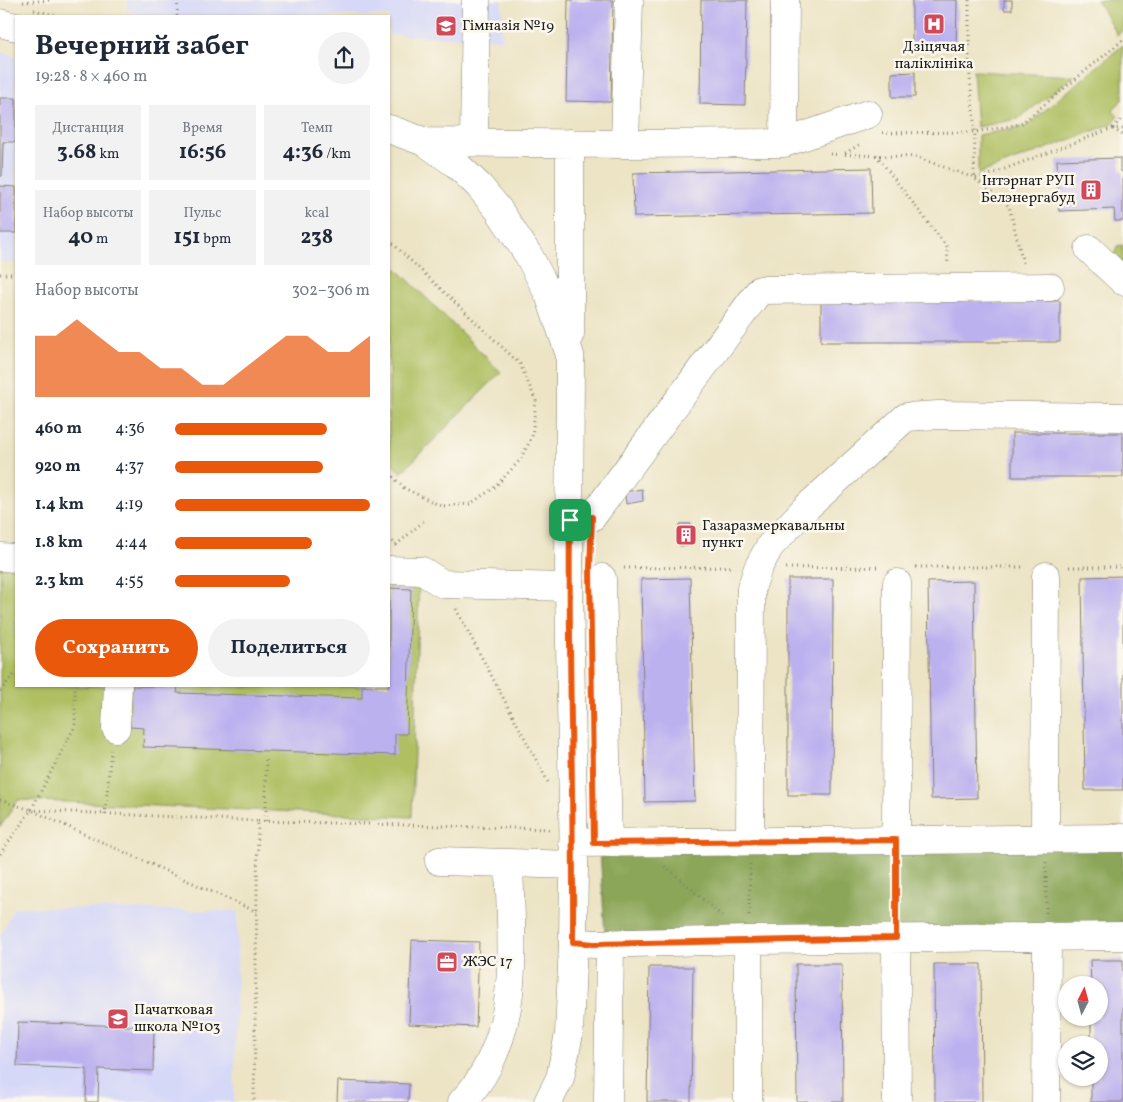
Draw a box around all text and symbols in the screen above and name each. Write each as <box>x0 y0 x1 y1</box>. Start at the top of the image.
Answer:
hospital icon: Дзіцячая паліклініка <box>922 12 946 36</box>
school or university icon: Гімназія №19 <box>434 14 458 38</box>
place label: Гімназія №19 <box>462 16 554 37</box>
text: Вечерний забег <box>35 27 249 66</box>
button: share <box>318 32 370 84</box>
place label: Дзіцячая паліклініка <box>895 37 973 75</box>
text: 19:28 · 8 × 460 m <box>35 66 147 88</box>
text: Дистанция <box>52 119 124 138</box>
text: Время <box>182 119 223 138</box>
text: Темп <box>301 119 333 138</box>
text: 3.68 <box>57 138 97 167</box>
text: 16:56 <box>179 138 226 167</box>
text: 4:36 <box>282 138 323 167</box>
text: km <box>97 145 119 164</box>
text: /km <box>323 145 351 164</box>
place label: Інтэрнат РУП Белэнергабуд <box>981 171 1076 209</box>
building icon: Інтэрнат РУП Белэнергабуд <box>1079 178 1103 202</box>
text: Набор высоты <box>43 204 134 223</box>
text: Пульс <box>184 204 221 223</box>
text: kcal <box>304 204 329 223</box>
text: 40 <box>68 223 93 252</box>
text: 151 <box>174 223 201 252</box>
text: 238 <box>300 223 333 252</box>
text: m <box>93 230 108 249</box>
text: bpm <box>201 230 231 249</box>
text: Набор высоты <box>35 280 139 302</box>
text: 302–306 m <box>292 280 370 302</box>
text: 460 m <box>35 418 82 440</box>
text: 4:36 <box>115 418 145 440</box>
text: 920 m <box>35 456 81 478</box>
text: 4:37 <box>115 456 144 478</box>
text: 1.4 km <box>35 494 84 516</box>
text: 4:19 <box>115 494 143 516</box>
pin <box>549 499 591 541</box>
icon: arrive <box>556 506 584 534</box>
place label: Газаразмеркавальны пункт <box>702 516 845 554</box>
building icon: Газаразмеркавальны пункт <box>674 523 698 547</box>
text: 1.8 km <box>35 532 83 554</box>
text: 4:44 <box>115 532 147 554</box>
text: 2.3 km <box>35 570 84 592</box>
text: 4:55 <box>115 570 144 592</box>
button: Сохранить <box>35 619 198 677</box>
button: Поделиться <box>208 619 370 677</box>
office icon: ЖЭС 17 <box>435 950 459 974</box>
place label: ЖЭС 17 <box>463 952 513 973</box>
north arrow <box>1058 976 1108 1026</box>
map controls <box>1058 976 1108 1086</box>
place label: Пачатковая школа №103 <box>134 1000 221 1038</box>
school or university icon: Пачатковая школа №103 <box>106 1007 130 1031</box>
button: layers <box>1058 1036 1108 1086</box>

